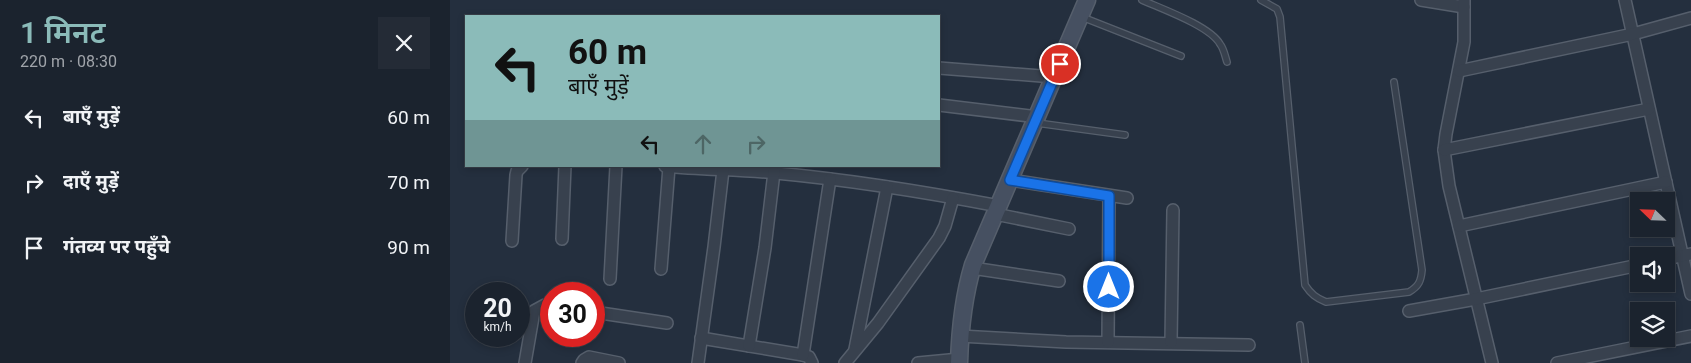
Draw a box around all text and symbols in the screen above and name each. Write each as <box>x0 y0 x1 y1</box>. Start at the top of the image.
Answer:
text: 1 मिनट <box>20 15 106 50</box>
button: close <box>378 17 430 69</box>
text: 60 m <box>568 32 647 73</box>
icon: left <box>485 35 550 100</box>
pin <box>1039 43 1081 85</box>
icon: arrive <box>1046 50 1074 78</box>
text: 220 m · 08:30 <box>20 52 117 71</box>
text: बाएँ मुड़ें <box>568 74 629 99</box>
icon: left <box>20 104 48 132</box>
text: बाएँ मुड़ें <box>63 105 120 128</box>
text: 60 m <box>387 106 430 129</box>
icon: left <box>636 130 664 158</box>
icon: ahead <box>689 130 717 158</box>
icon: right <box>742 130 770 158</box>
icon: right <box>20 169 48 197</box>
text: दाएँ मुड़ें <box>63 170 119 193</box>
text: 70 m <box>387 171 430 194</box>
north arrow <box>1630 192 1675 238</box>
map controls <box>1630 192 1675 347</box>
icon: arrive <box>20 234 48 262</box>
text: गंतव्य पर पहुँचे <box>63 235 170 258</box>
text: 90 m <box>387 236 430 259</box>
button: sound <box>1630 247 1675 292</box>
position arrow <box>1082 260 1134 312</box>
speed limit sign: 30 <box>540 282 605 347</box>
text: 20 <box>483 294 512 323</box>
button: layers <box>1630 302 1675 347</box>
text: km/h <box>483 320 512 334</box>

